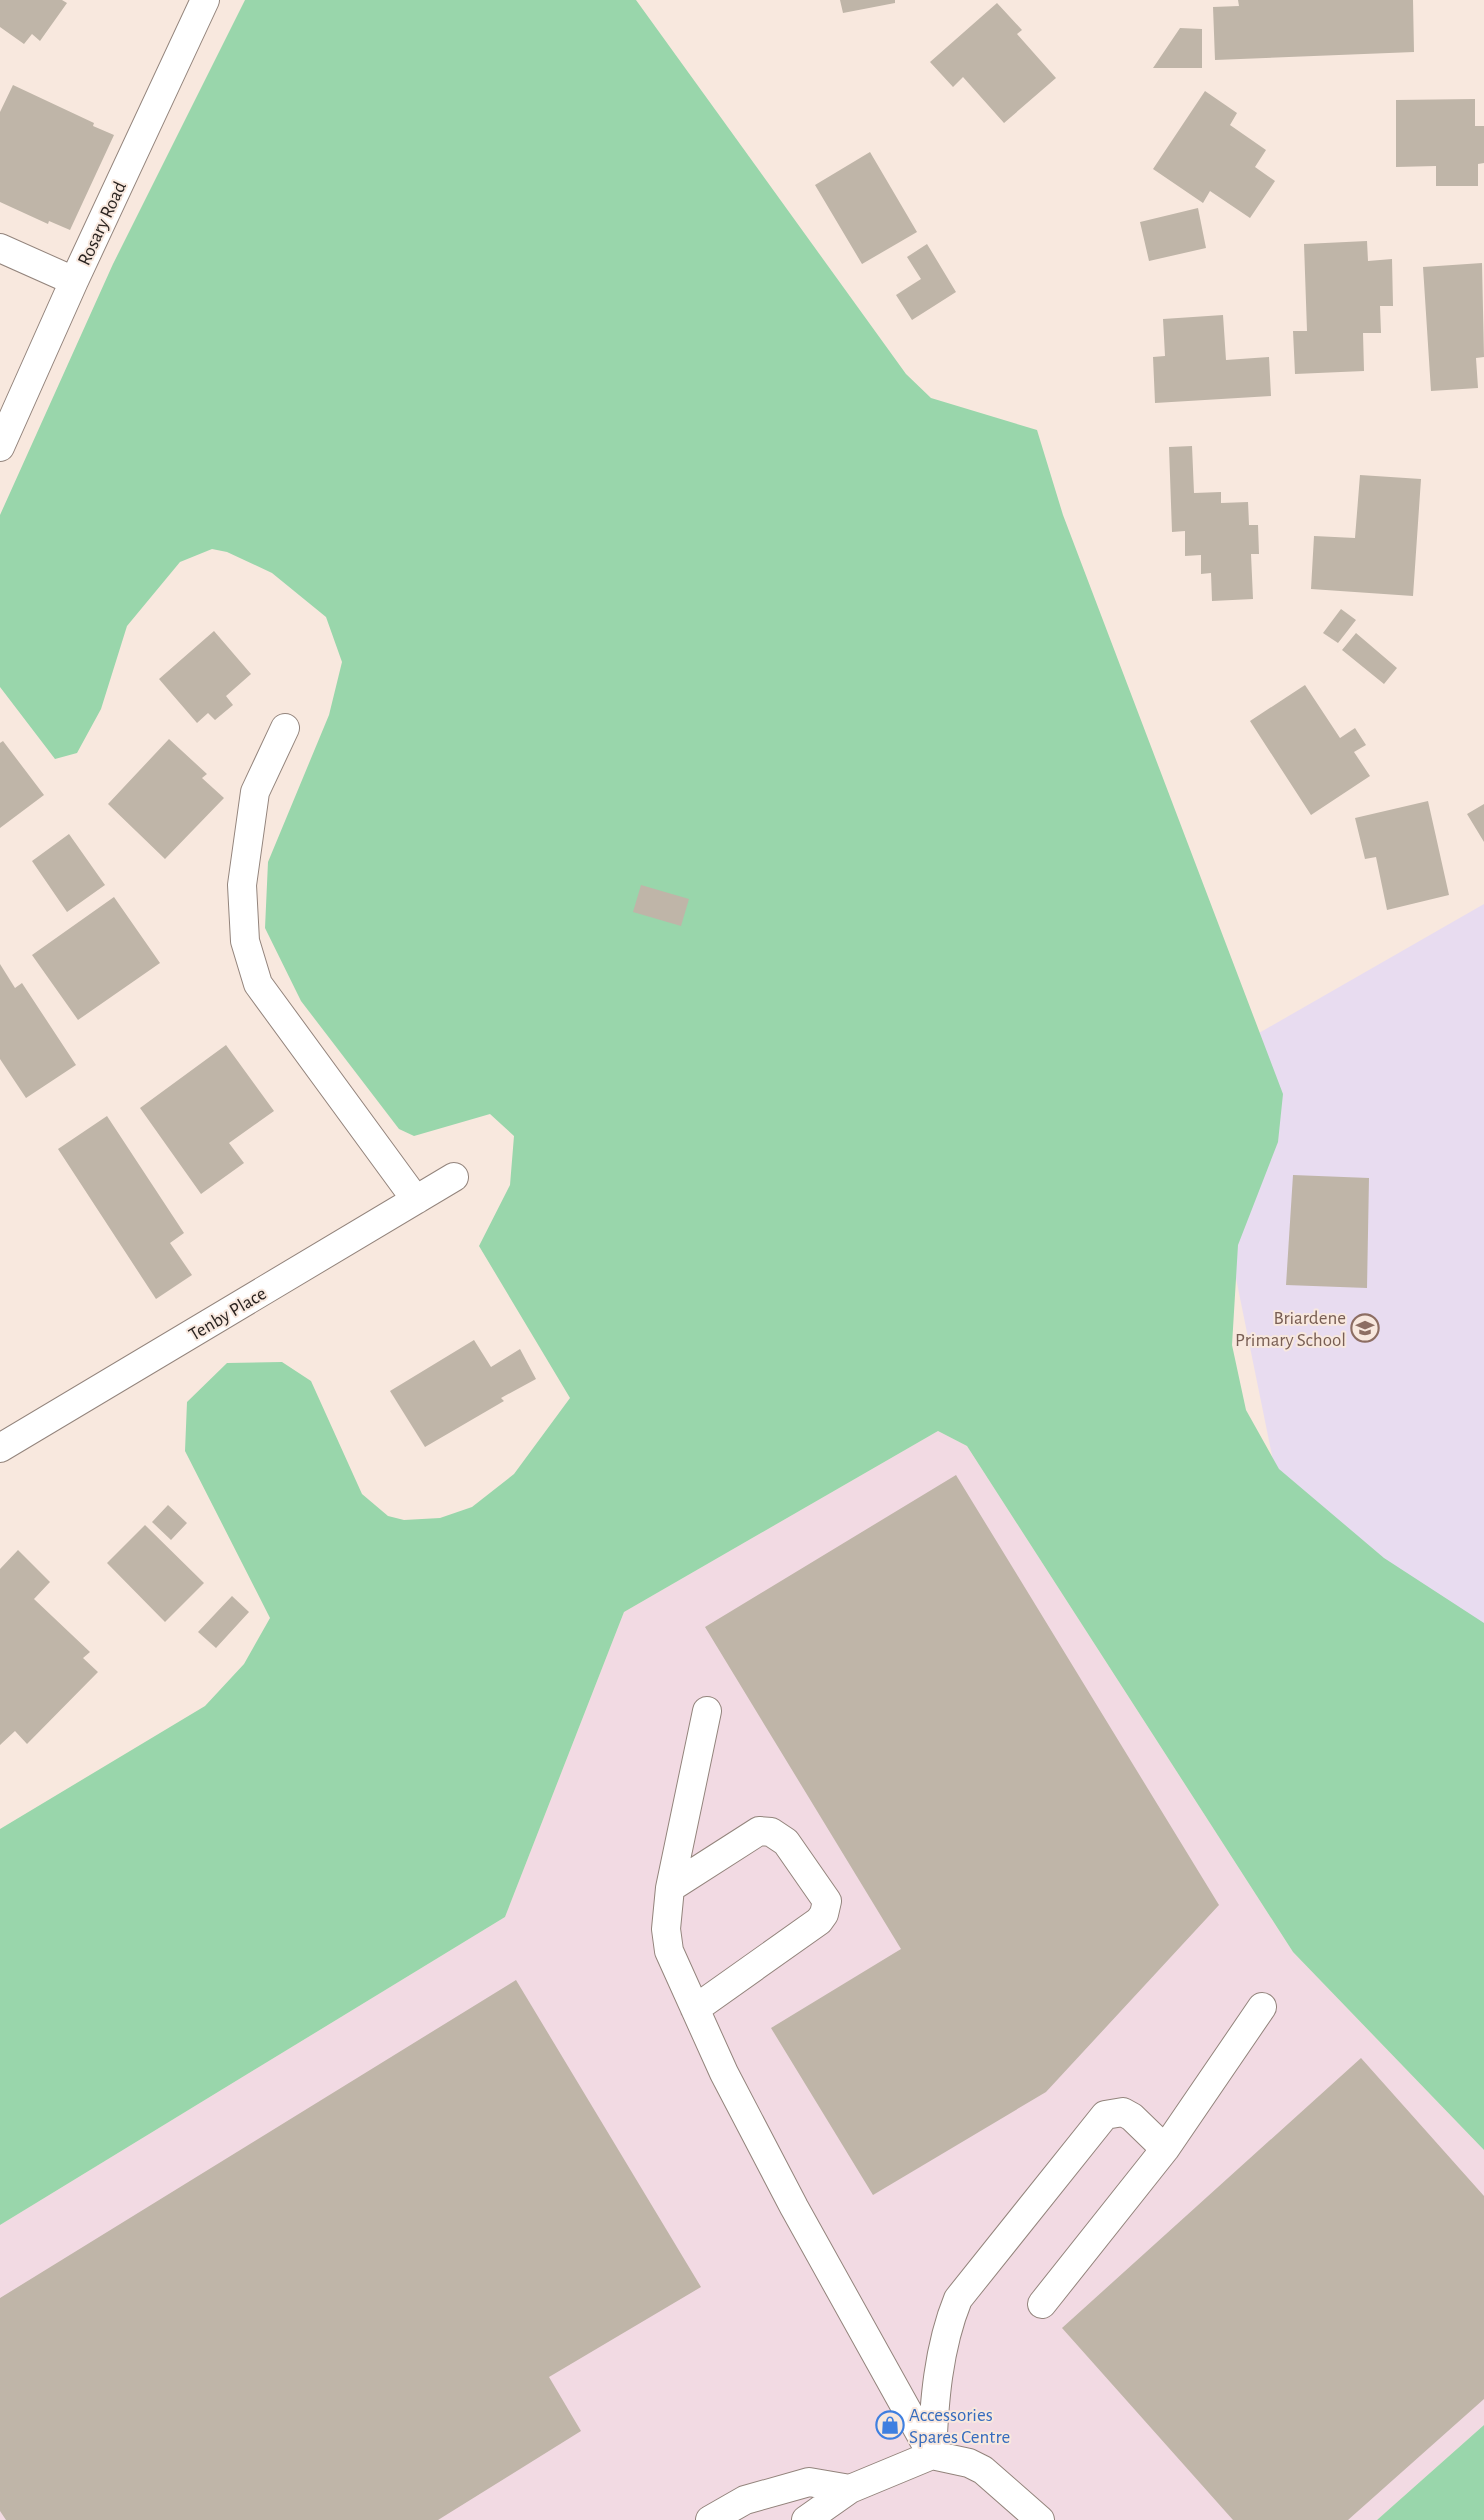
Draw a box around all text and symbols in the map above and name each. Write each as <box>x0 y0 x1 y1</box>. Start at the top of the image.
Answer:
street label: Rosary Road <box>75 179 130 269</box>
street label: Tenby Place <box>186 1284 270 1345</box>
place label: Briardene Primary School <box>1235 1309 1346 1350</box>
school or university icon: Briardene Primary School <box>1350 1313 1380 1343</box>
place label: Accessories Spares Centre <box>909 2406 1010 2447</box>
shop icon: Accessories Spares Centre <box>875 2410 905 2440</box>

